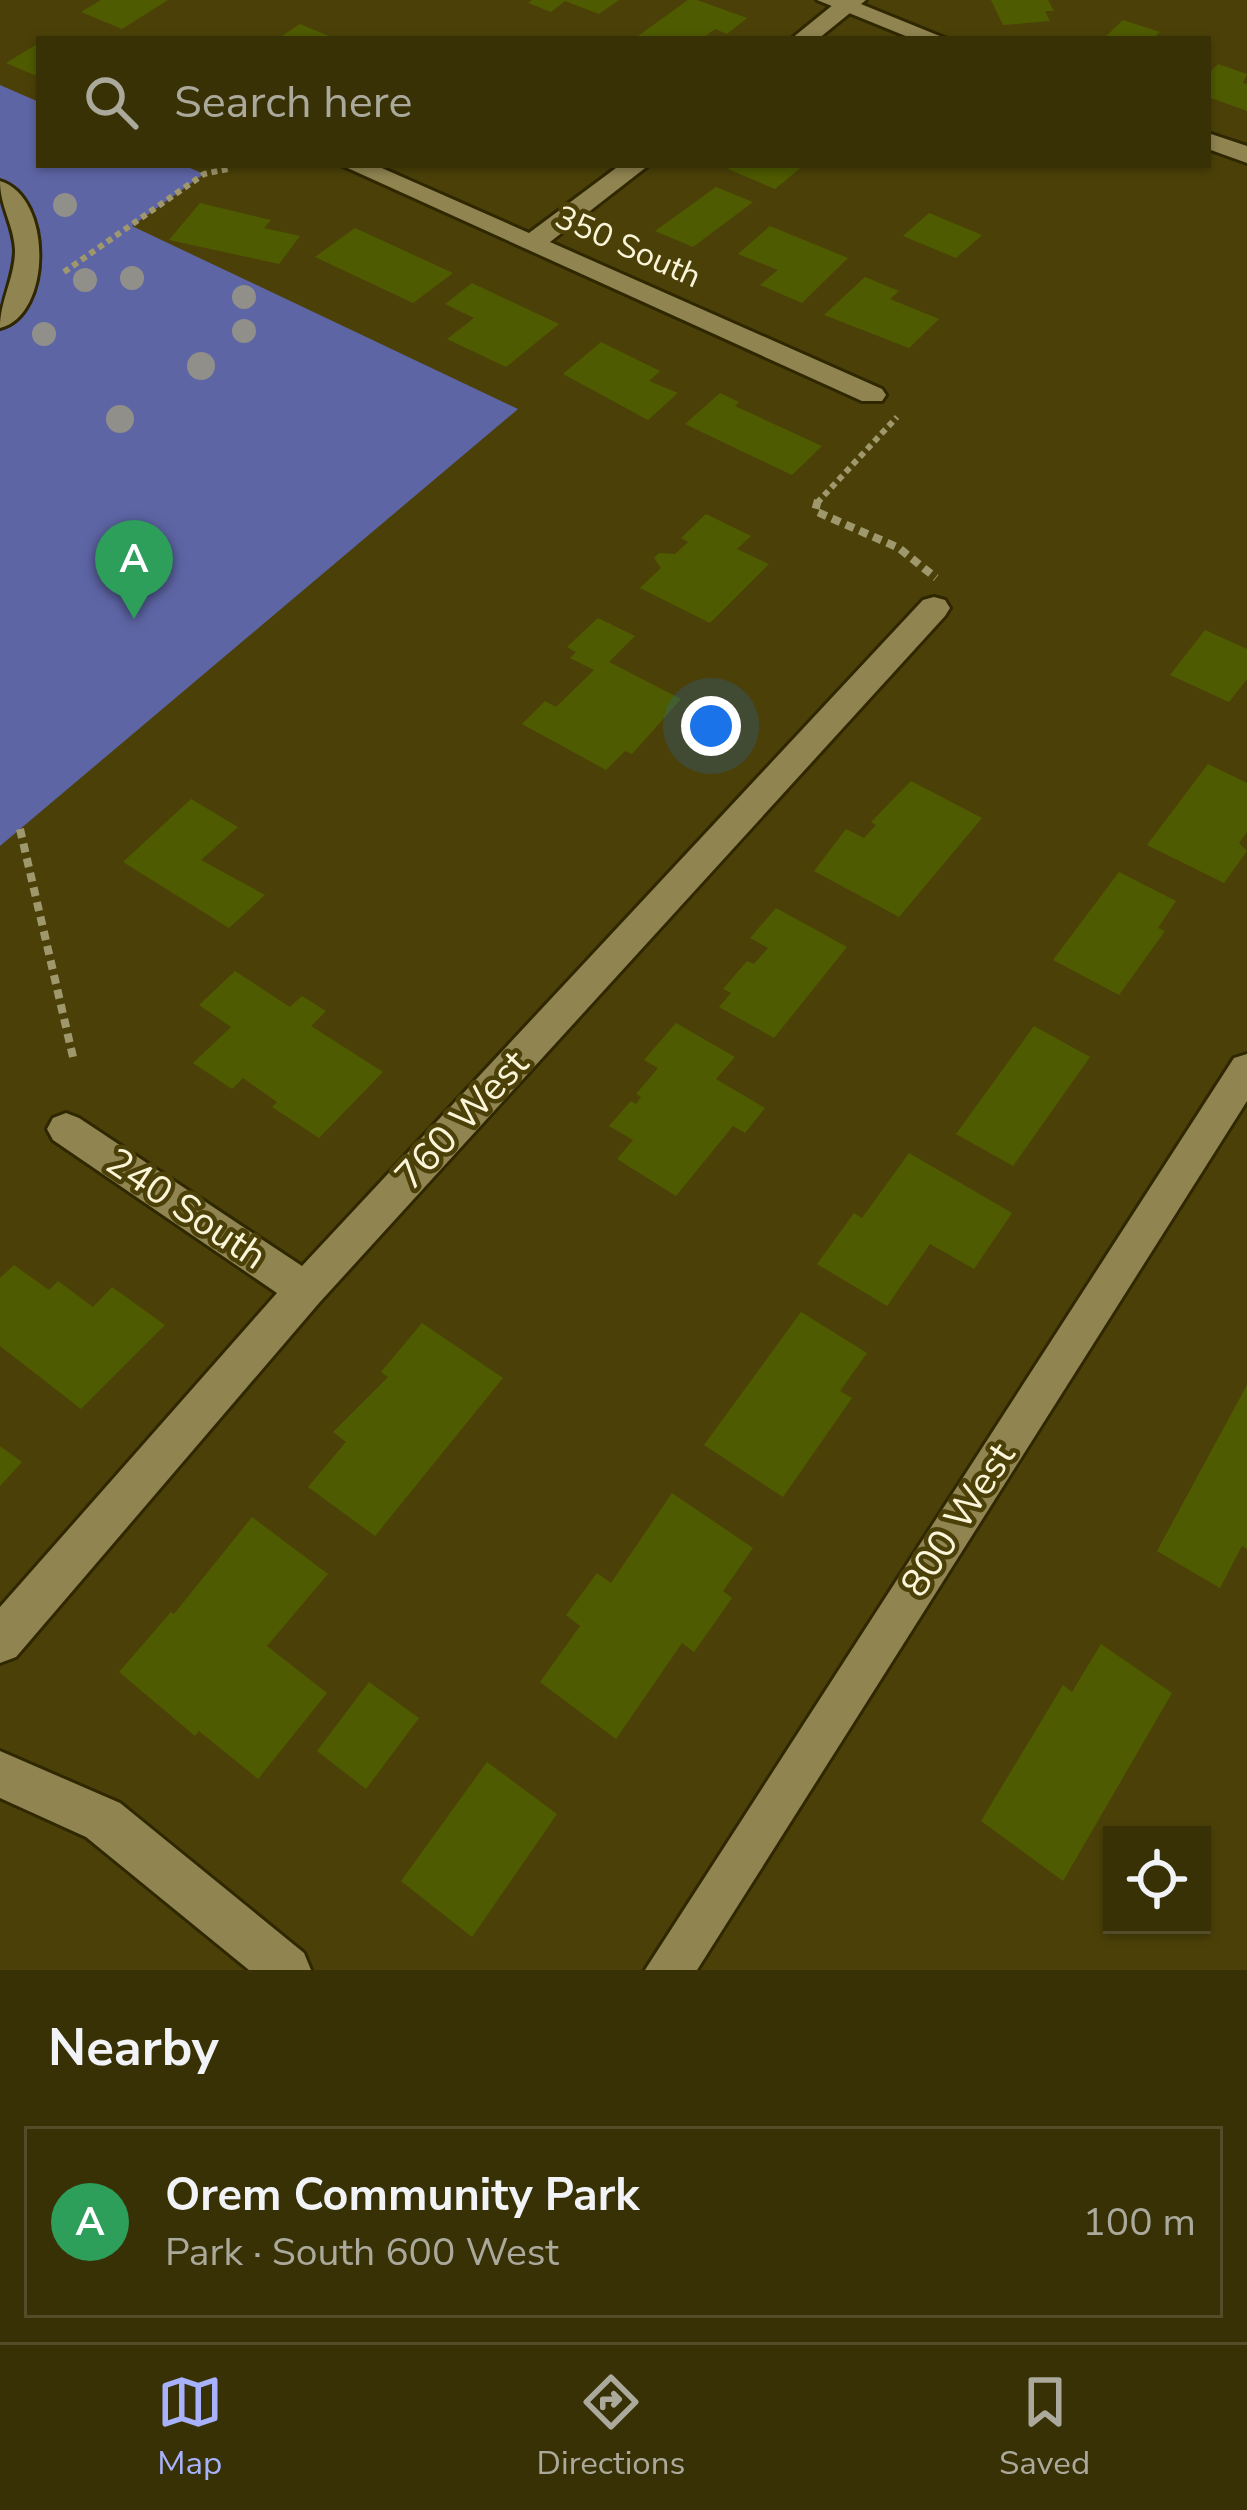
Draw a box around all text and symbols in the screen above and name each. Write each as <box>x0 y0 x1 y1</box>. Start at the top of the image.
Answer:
search box <box>36 36 1211 168</box>
icon: search <box>78 69 144 135</box>
text: Search here <box>174 72 413 133</box>
street label: 350 South <box>548 195 708 299</box>
pin: A <box>95 520 173 619</box>
your location <box>681 696 741 756</box>
street label: 760 West <box>383 1038 541 1202</box>
street label: 240 South <box>95 1136 277 1282</box>
street label: 800 West <box>888 1432 1028 1607</box>
map controls <box>1103 1826 1211 1934</box>
button: locate <box>1103 1826 1211 1934</box>
text: Nearby <box>48 2013 219 2083</box>
text: Orem Community Park <box>165 2165 639 2226</box>
text: A <box>75 2196 105 2249</box>
text: 100 m <box>1082 2196 1196 2249</box>
text: Park · South 600 West <box>165 2226 559 2279</box>
tab: Map <box>157 2369 223 2486</box>
tab: Directions <box>537 2369 685 2486</box>
tab: Saved <box>999 2369 1090 2486</box>

